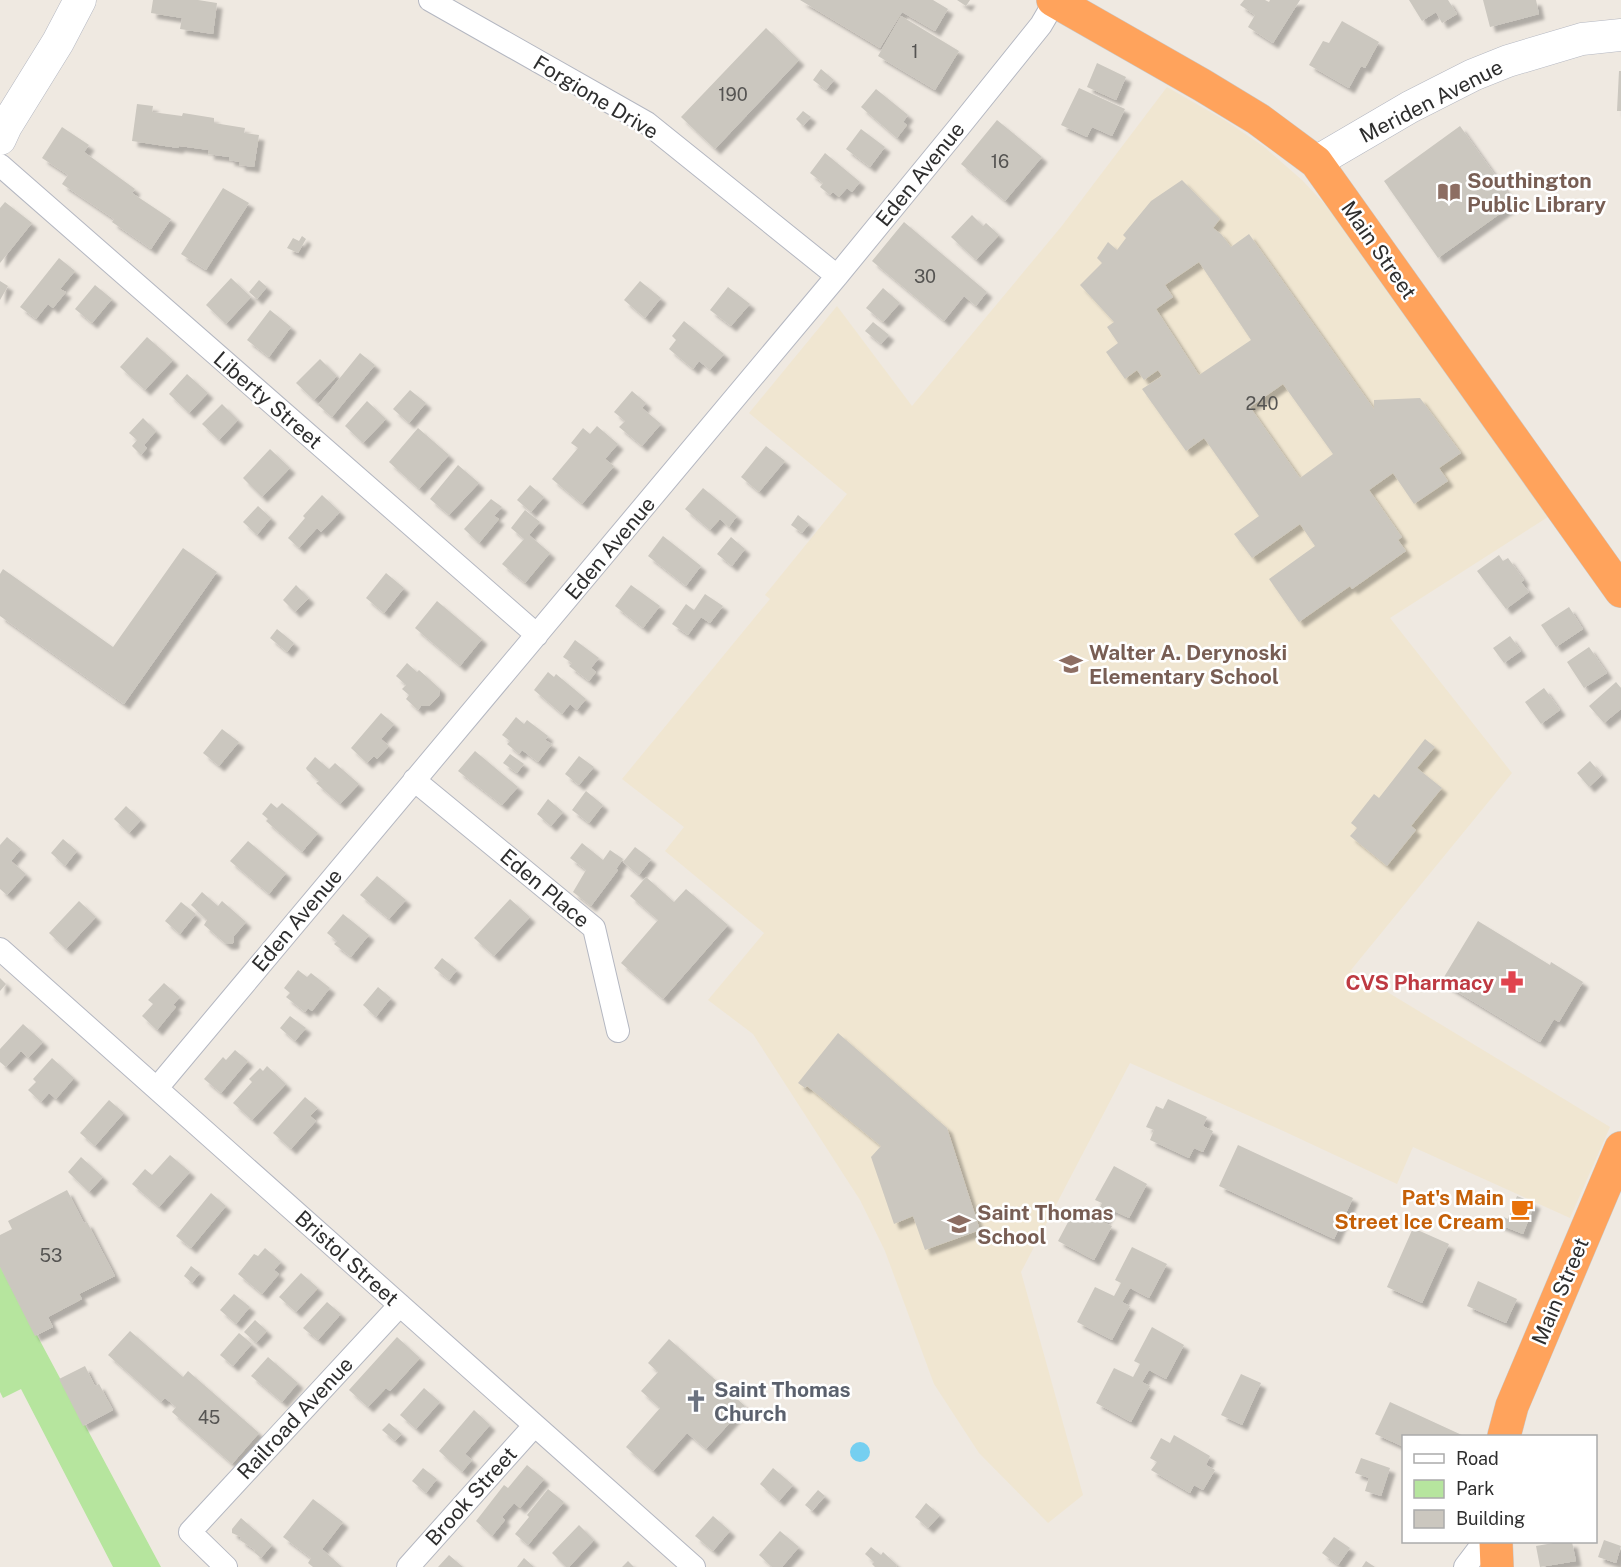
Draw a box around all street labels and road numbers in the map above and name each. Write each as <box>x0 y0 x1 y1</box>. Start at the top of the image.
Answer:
street label: Forgione Drive <box>529 50 663 144</box>
street label: Meriden Avenue <box>1355 54 1507 148</box>
street label: Eden Avenue <box>870 117 970 231</box>
street label: Main Street <box>1336 196 1422 304</box>
street label: Liberty Street <box>209 346 327 454</box>
street label: Eden Avenue <box>560 491 660 605</box>
street label: Eden Place <box>495 843 595 933</box>
street label: Eden Avenue <box>247 863 347 977</box>
street label: Bristol Street <box>290 1205 404 1311</box>
street label: Main Street <box>1526 1234 1594 1348</box>
street label: Railroad Avenue <box>232 1352 358 1484</box>
street label: Brook Street <box>420 1442 522 1550</box>

